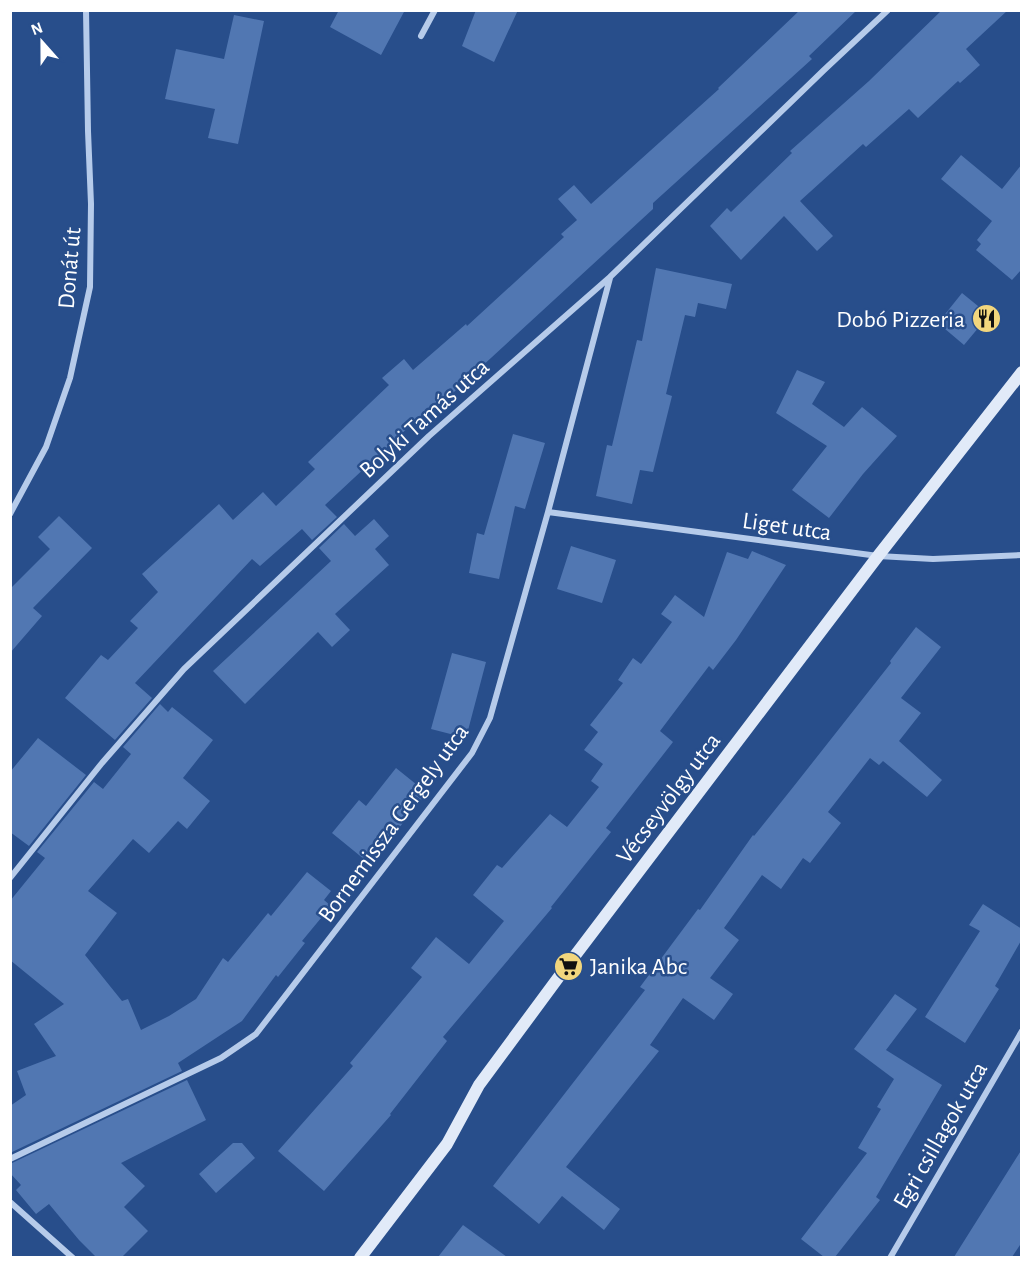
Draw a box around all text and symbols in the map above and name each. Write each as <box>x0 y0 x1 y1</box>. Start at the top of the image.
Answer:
north arrow <box>12 12 72 72</box>
text: N <box>29 19 45 38</box>
street label: Donát út <box>54 226 86 310</box>
restaurant icon: Dobó Pizzeria <box>970 303 1002 335</box>
place label: Dobó Pizzeria <box>836 308 965 332</box>
street label: Bolyki Tamás utca <box>355 355 494 483</box>
street label: Liget utca <box>741 509 833 545</box>
street label: Bornemissza Gergely utca <box>314 720 474 927</box>
street label: Vécseyvölgy utca <box>612 729 725 868</box>
supermarket icon: Janika Abc <box>553 950 585 982</box>
place label: Janika Abc <box>590 955 687 979</box>
street label: Egri csillagok utca <box>889 1058 992 1213</box>

